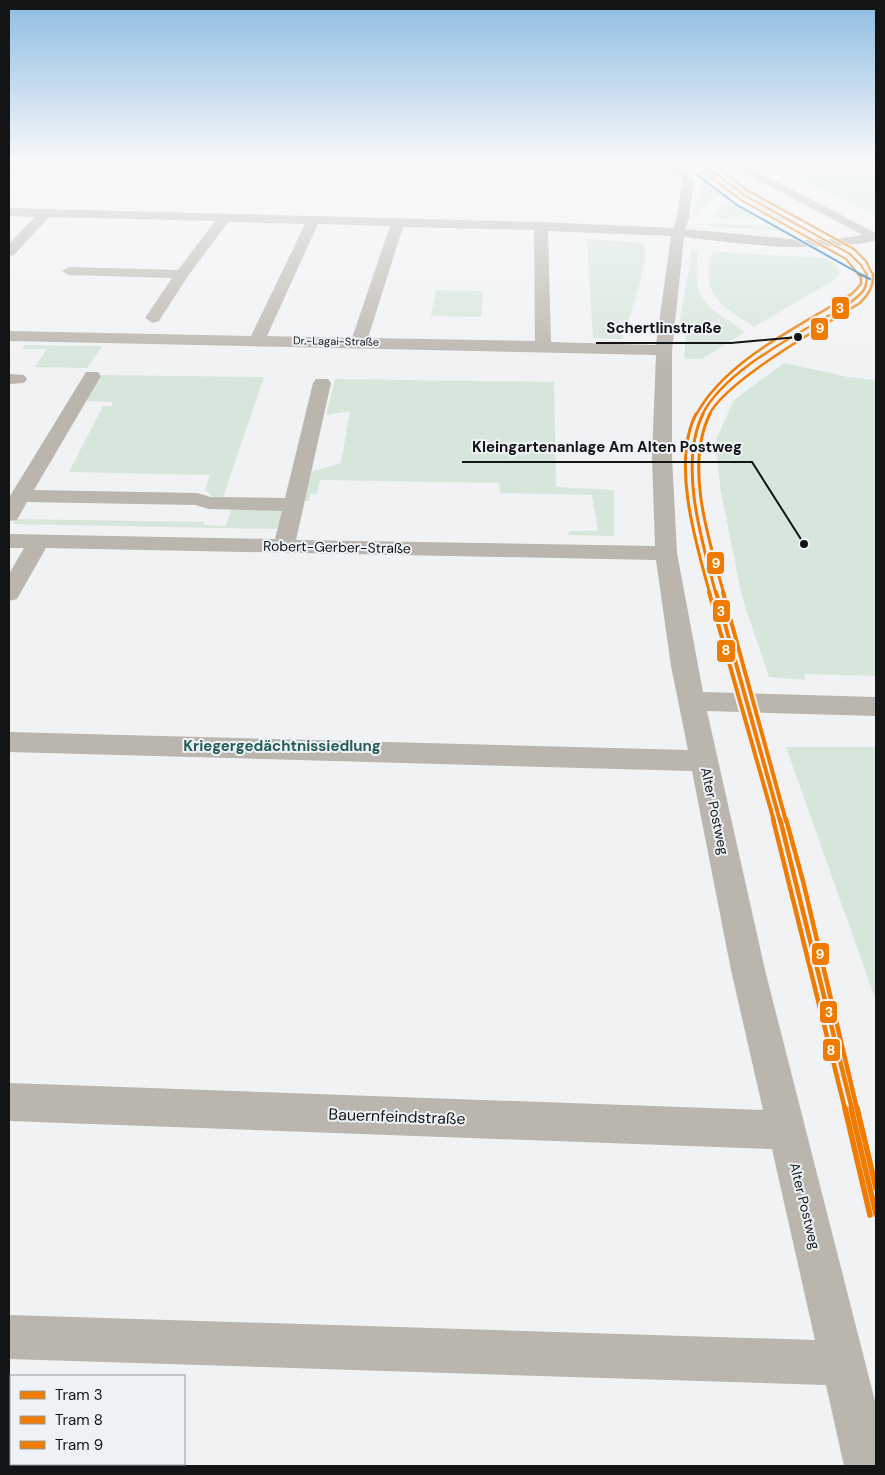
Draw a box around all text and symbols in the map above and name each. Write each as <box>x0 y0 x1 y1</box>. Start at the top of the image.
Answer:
line badge: 3 <box>831 296 850 320</box>
text: 3 <box>836 299 844 317</box>
callout: Schertlinstraße <box>596 313 731 343</box>
line badge: 9 <box>810 317 829 341</box>
text: Schertlinstraße <box>606 318 722 338</box>
text: 9 <box>816 319 825 337</box>
street label: Dr.-Lagai-Straße <box>293 333 379 349</box>
callout: Kleingartenanlage Am Alten Postweg <box>462 432 752 462</box>
text: Kleingartenanlage Am Alten Postweg <box>472 437 742 457</box>
street label: Robert-Gerber-Straße <box>263 537 411 557</box>
line badge: 9 <box>706 551 725 575</box>
text: 9 <box>712 554 721 572</box>
line badge: 3 <box>712 599 731 623</box>
text: 3 <box>717 602 725 620</box>
line badge: 8 <box>716 639 736 663</box>
text: 8 <box>722 641 731 659</box>
district label: Kriegergedächtnissiedlung <box>183 736 381 756</box>
street label: Alter Postweg <box>697 766 733 857</box>
line badge: 9 <box>811 942 830 966</box>
text: 9 <box>816 945 825 963</box>
line badge: 3 <box>819 1000 838 1024</box>
text: 3 <box>825 1003 833 1021</box>
line badge: 8 <box>822 1038 841 1062</box>
text: 8 <box>827 1041 836 1059</box>
street label: Bauernfeindstraße <box>328 1104 466 1129</box>
street label: Alter Postweg <box>786 1161 825 1251</box>
legend <box>10 1375 185 1465</box>
text: Tram 3 <box>55 1385 103 1405</box>
text: Tram 8 <box>55 1410 103 1430</box>
text: Tram 9 <box>55 1435 103 1455</box>

